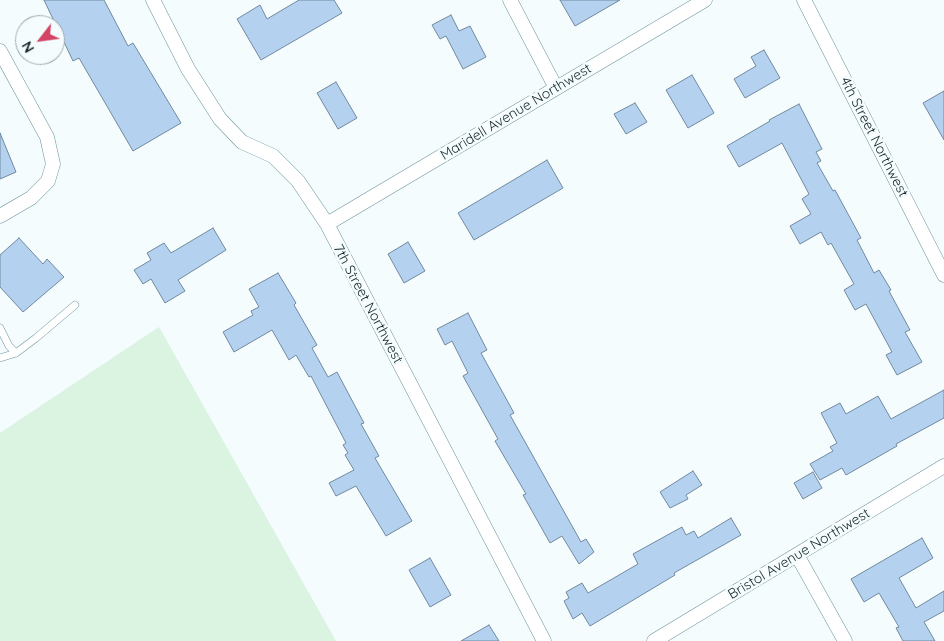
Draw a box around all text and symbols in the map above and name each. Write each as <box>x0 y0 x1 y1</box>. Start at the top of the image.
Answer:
north arrow <box>15 15 65 65</box>
text: N <box>18 38 38 56</box>
street label: Maridell Avenue Northwest <box>437 60 595 164</box>
street label: 4th Street Northwest <box>836 74 912 200</box>
street label: 7th Street Northwest <box>330 242 406 366</box>
street label: Bristol Avenue Northwest <box>725 505 873 603</box>

